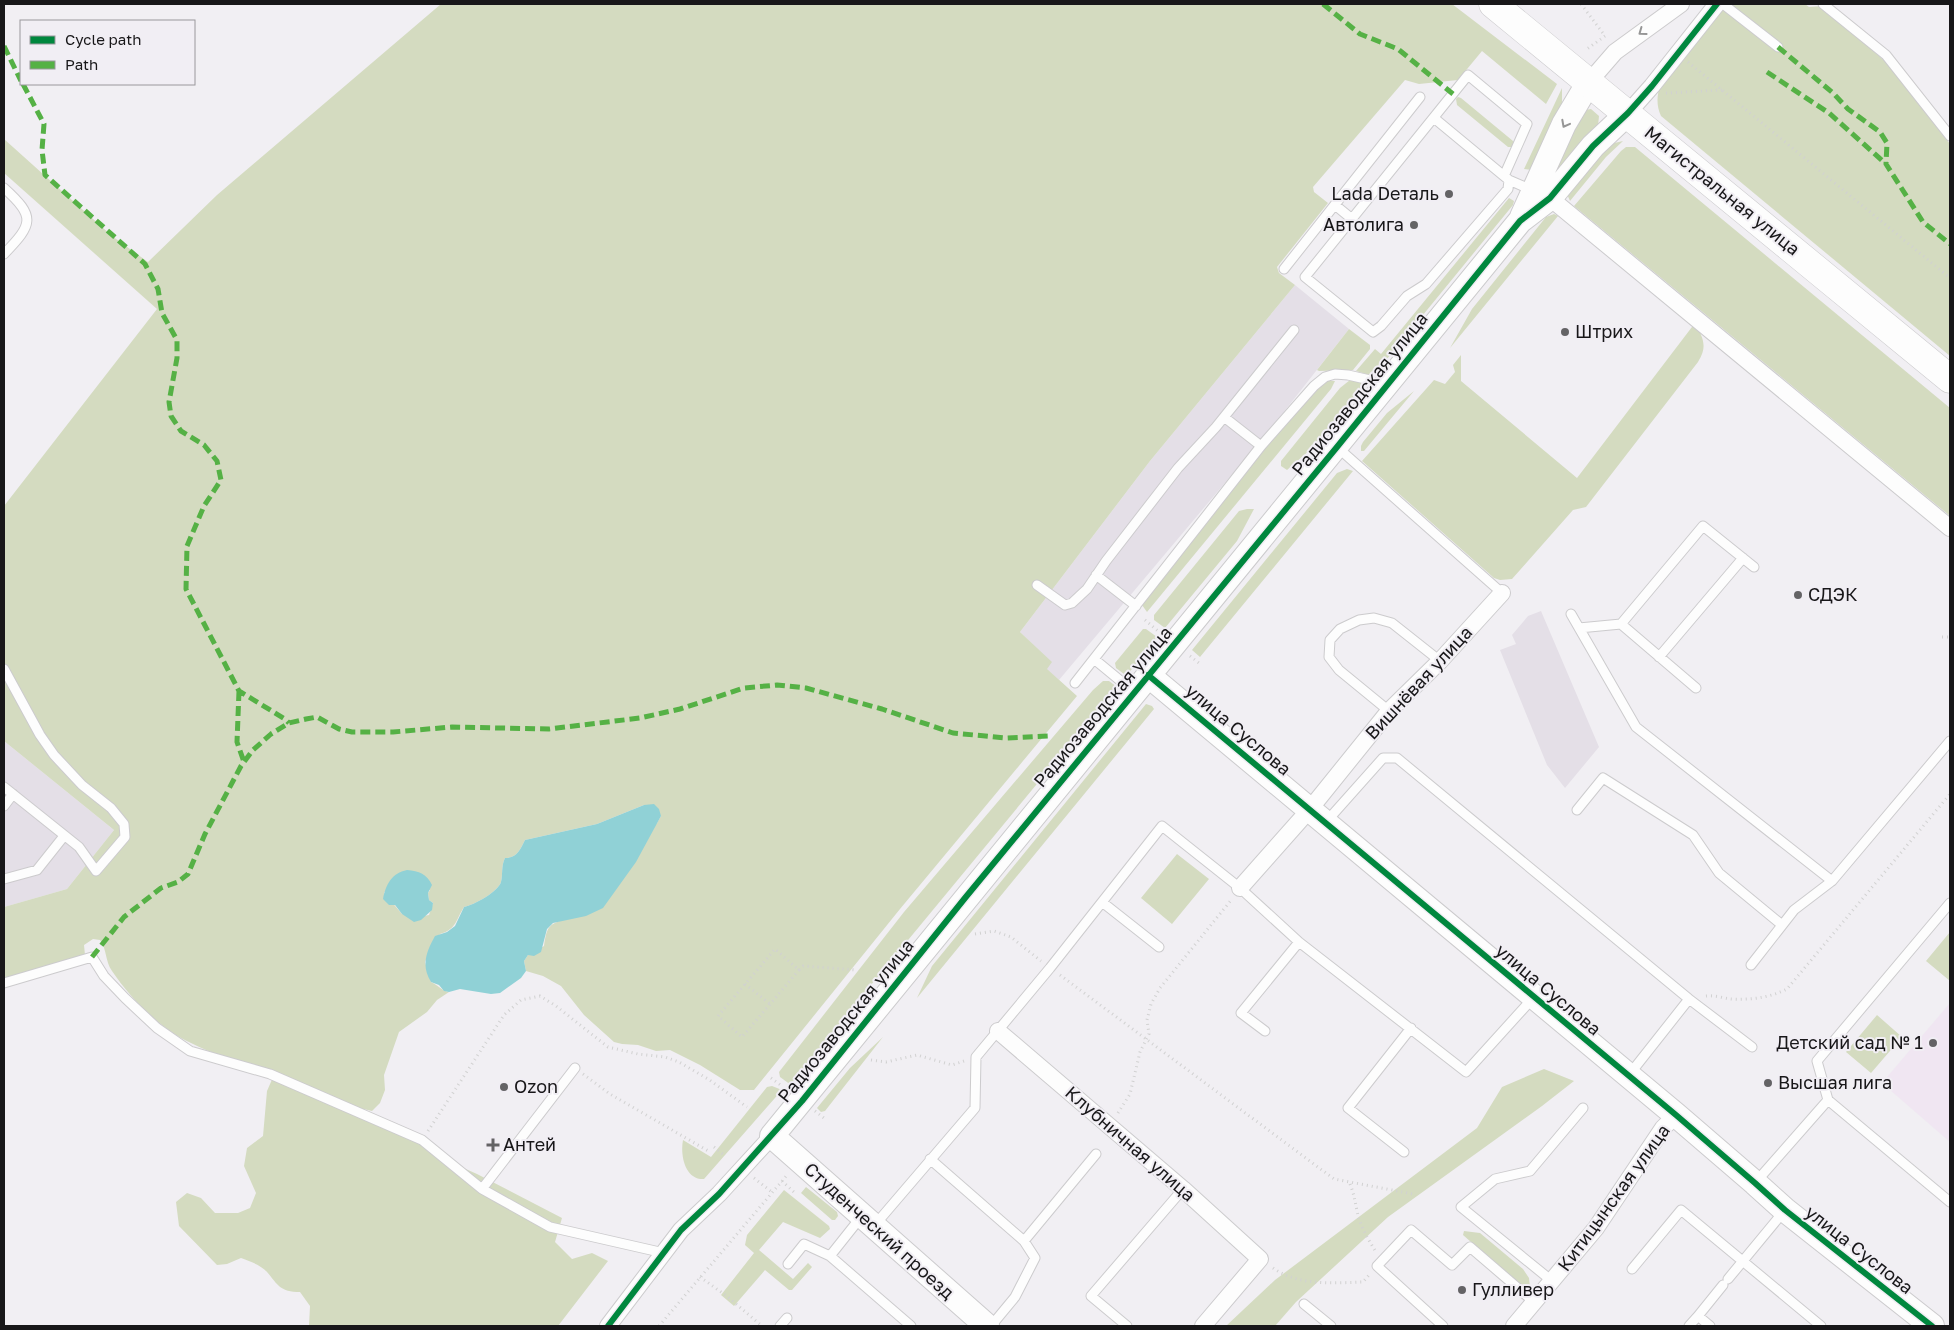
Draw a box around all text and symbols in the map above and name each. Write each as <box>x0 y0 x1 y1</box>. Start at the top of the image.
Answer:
legend <box>20 20 195 85</box>
one-way arrow <box>1639 27 1648 35</box>
text: Cycle path <box>65 30 141 48</box>
text: Path <box>65 55 98 73</box>
one-way arrow <box>1561 119 1571 128</box>
street label: Магистральная улица <box>1641 121 1805 260</box>
place label: Lada Dеталь <box>1331 182 1439 204</box>
marker: Lada Dеталь <box>1443 188 1455 200</box>
place label: Автолига <box>1323 213 1404 235</box>
marker: Автолига <box>1408 219 1420 231</box>
street label: Радиозаводская улица <box>1287 307 1432 479</box>
place label: Штрих <box>1575 320 1633 342</box>
marker: Штрих <box>1559 326 1571 338</box>
place label: СДЭК <box>1808 583 1858 605</box>
marker: СДЭК <box>1792 589 1804 601</box>
street label: Радиозаводская улица <box>1028 621 1176 791</box>
street label: Вишнёвая улица <box>1360 621 1476 744</box>
street label: улица Суслова <box>1182 679 1296 780</box>
street label: Радиозаводская улица <box>773 934 918 1106</box>
street label: улица Суслова <box>1492 939 1606 1040</box>
place label: Детский сад № 1 <box>1776 1031 1923 1053</box>
marker: Детский сад № 1 <box>1927 1037 1939 1049</box>
place label: Высшая лига <box>1778 1071 1892 1093</box>
place label: Ozon <box>514 1075 558 1097</box>
marker: Высшая лига <box>1762 1077 1774 1089</box>
marker: Ozon <box>498 1081 510 1093</box>
street label: Клубничная улица <box>1061 1081 1200 1206</box>
street label: Китицынская улица <box>1552 1120 1674 1275</box>
place label: Антей <box>503 1133 556 1155</box>
marker: Антей <box>487 1139 499 1151</box>
street label: Студенческий проезд <box>800 1157 959 1303</box>
street label: улица Суслова <box>1801 1200 1918 1298</box>
place label: Гулливер <box>1472 1278 1554 1300</box>
marker: Гулливер <box>1456 1284 1468 1296</box>

